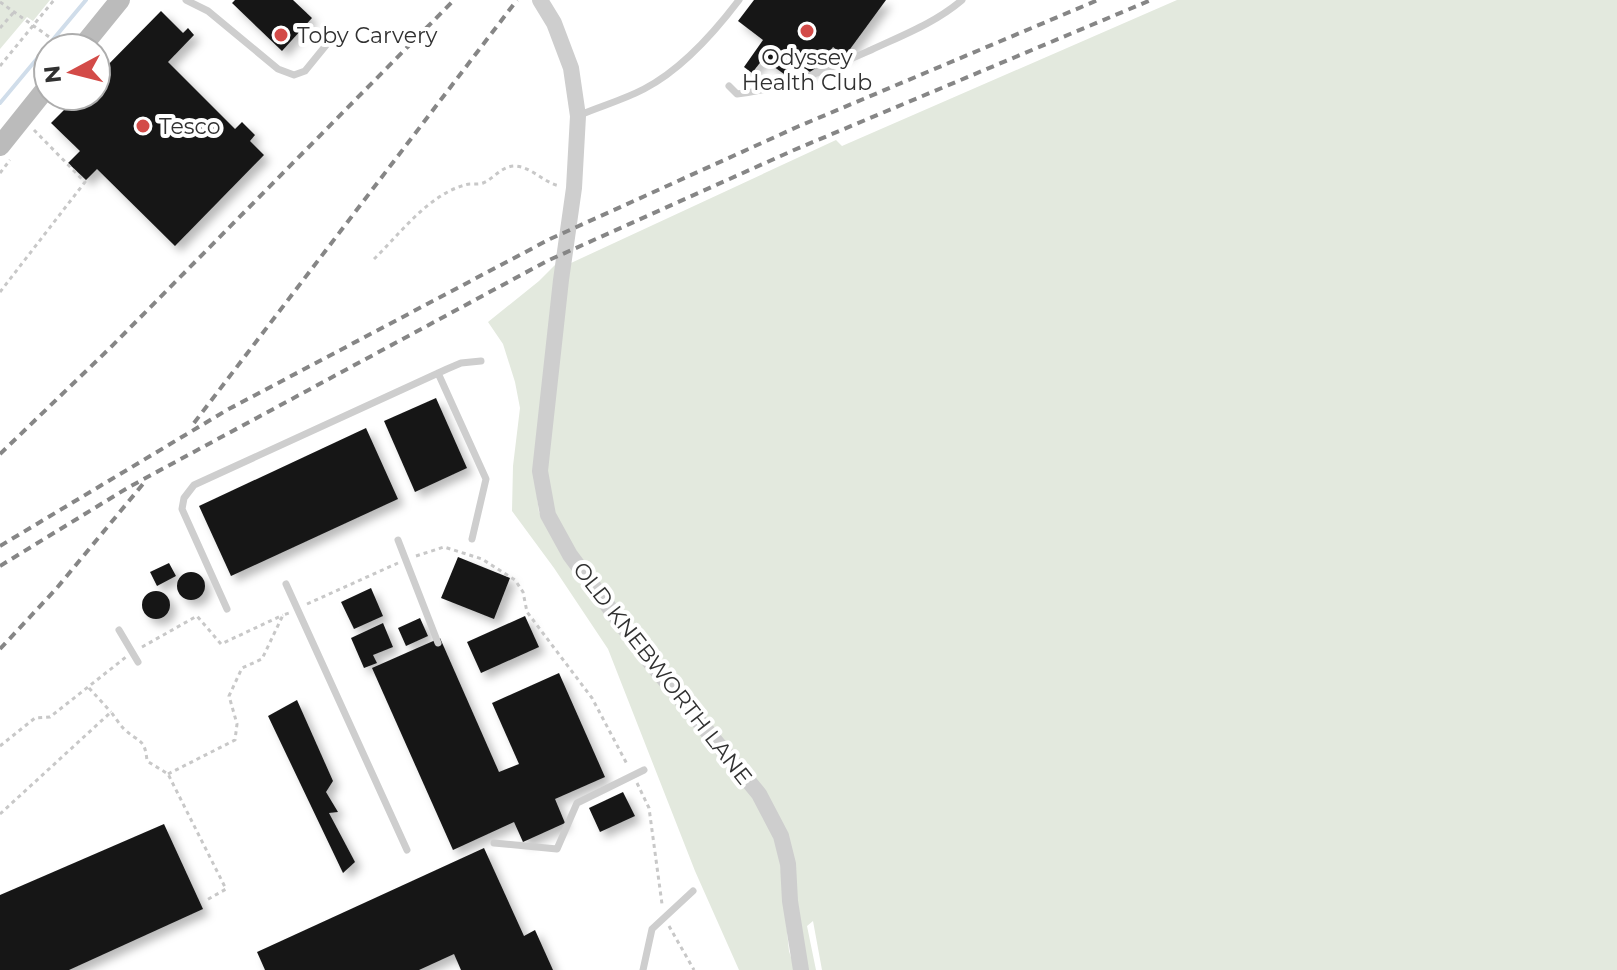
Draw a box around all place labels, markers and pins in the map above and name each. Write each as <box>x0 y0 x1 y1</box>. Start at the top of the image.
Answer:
place label: Toby Carvery <box>297 22 438 49</box>
marker: Odyssey Health Club <box>798 22 816 40</box>
marker: Toby Carvery <box>272 26 290 44</box>
place label: Odyssey Health Club <box>742 44 872 96</box>
place label: Tesco <box>159 113 220 140</box>
marker: Tesco <box>134 117 152 135</box>

